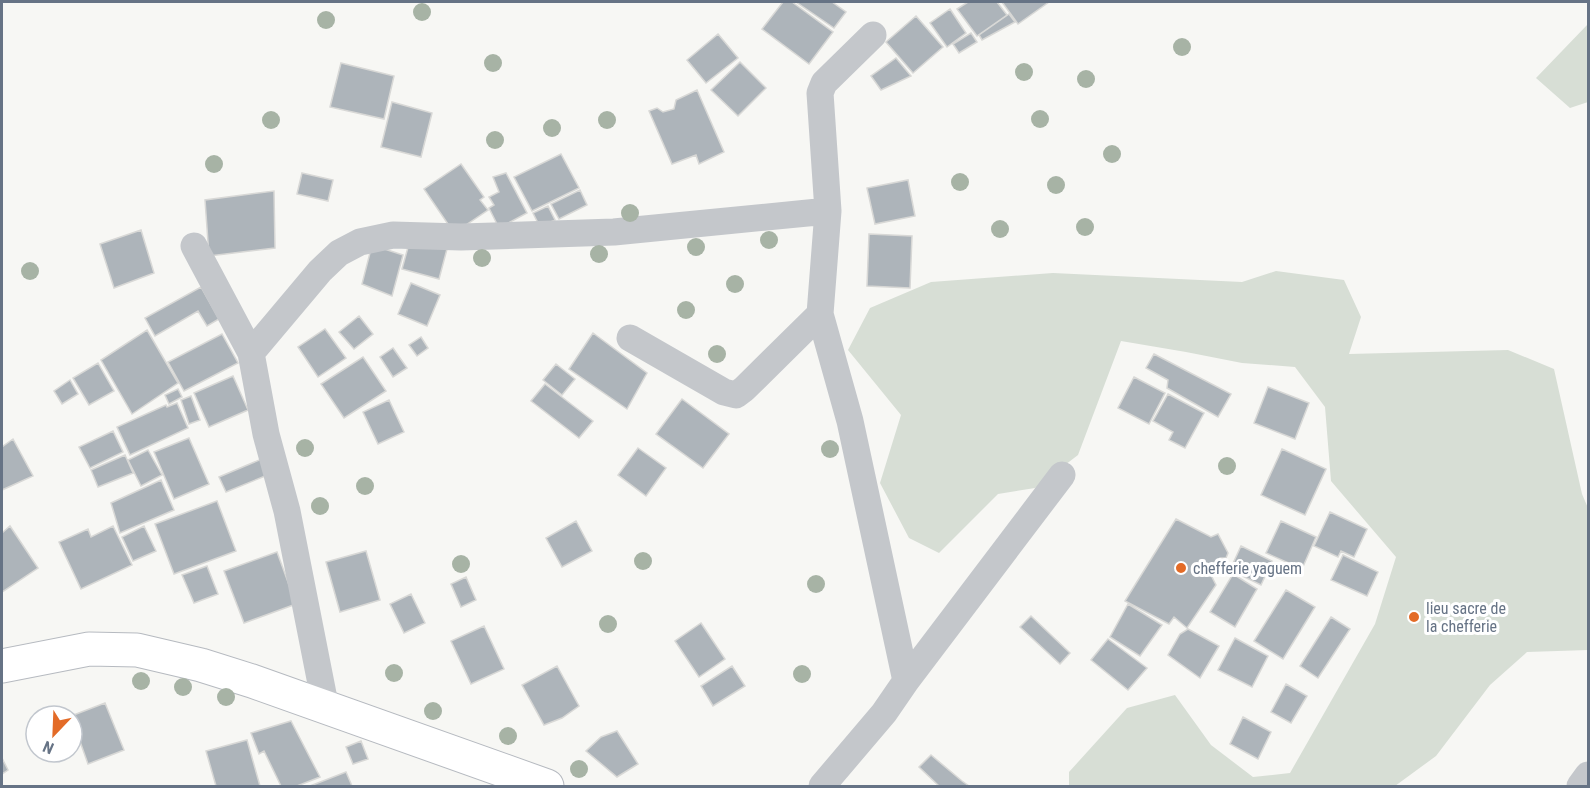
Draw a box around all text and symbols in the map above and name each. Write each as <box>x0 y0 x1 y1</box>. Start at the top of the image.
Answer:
place label: chefferie yaguem <box>1193 559 1302 578</box>
marker: chefferie yaguem <box>1174 561 1188 575</box>
place label: lieu sacre de la chefferie <box>1426 599 1506 636</box>
marker: lieu sacre de la chefferie <box>1407 610 1421 624</box>
north arrow <box>24 704 84 764</box>
text: N <box>40 737 57 758</box>

